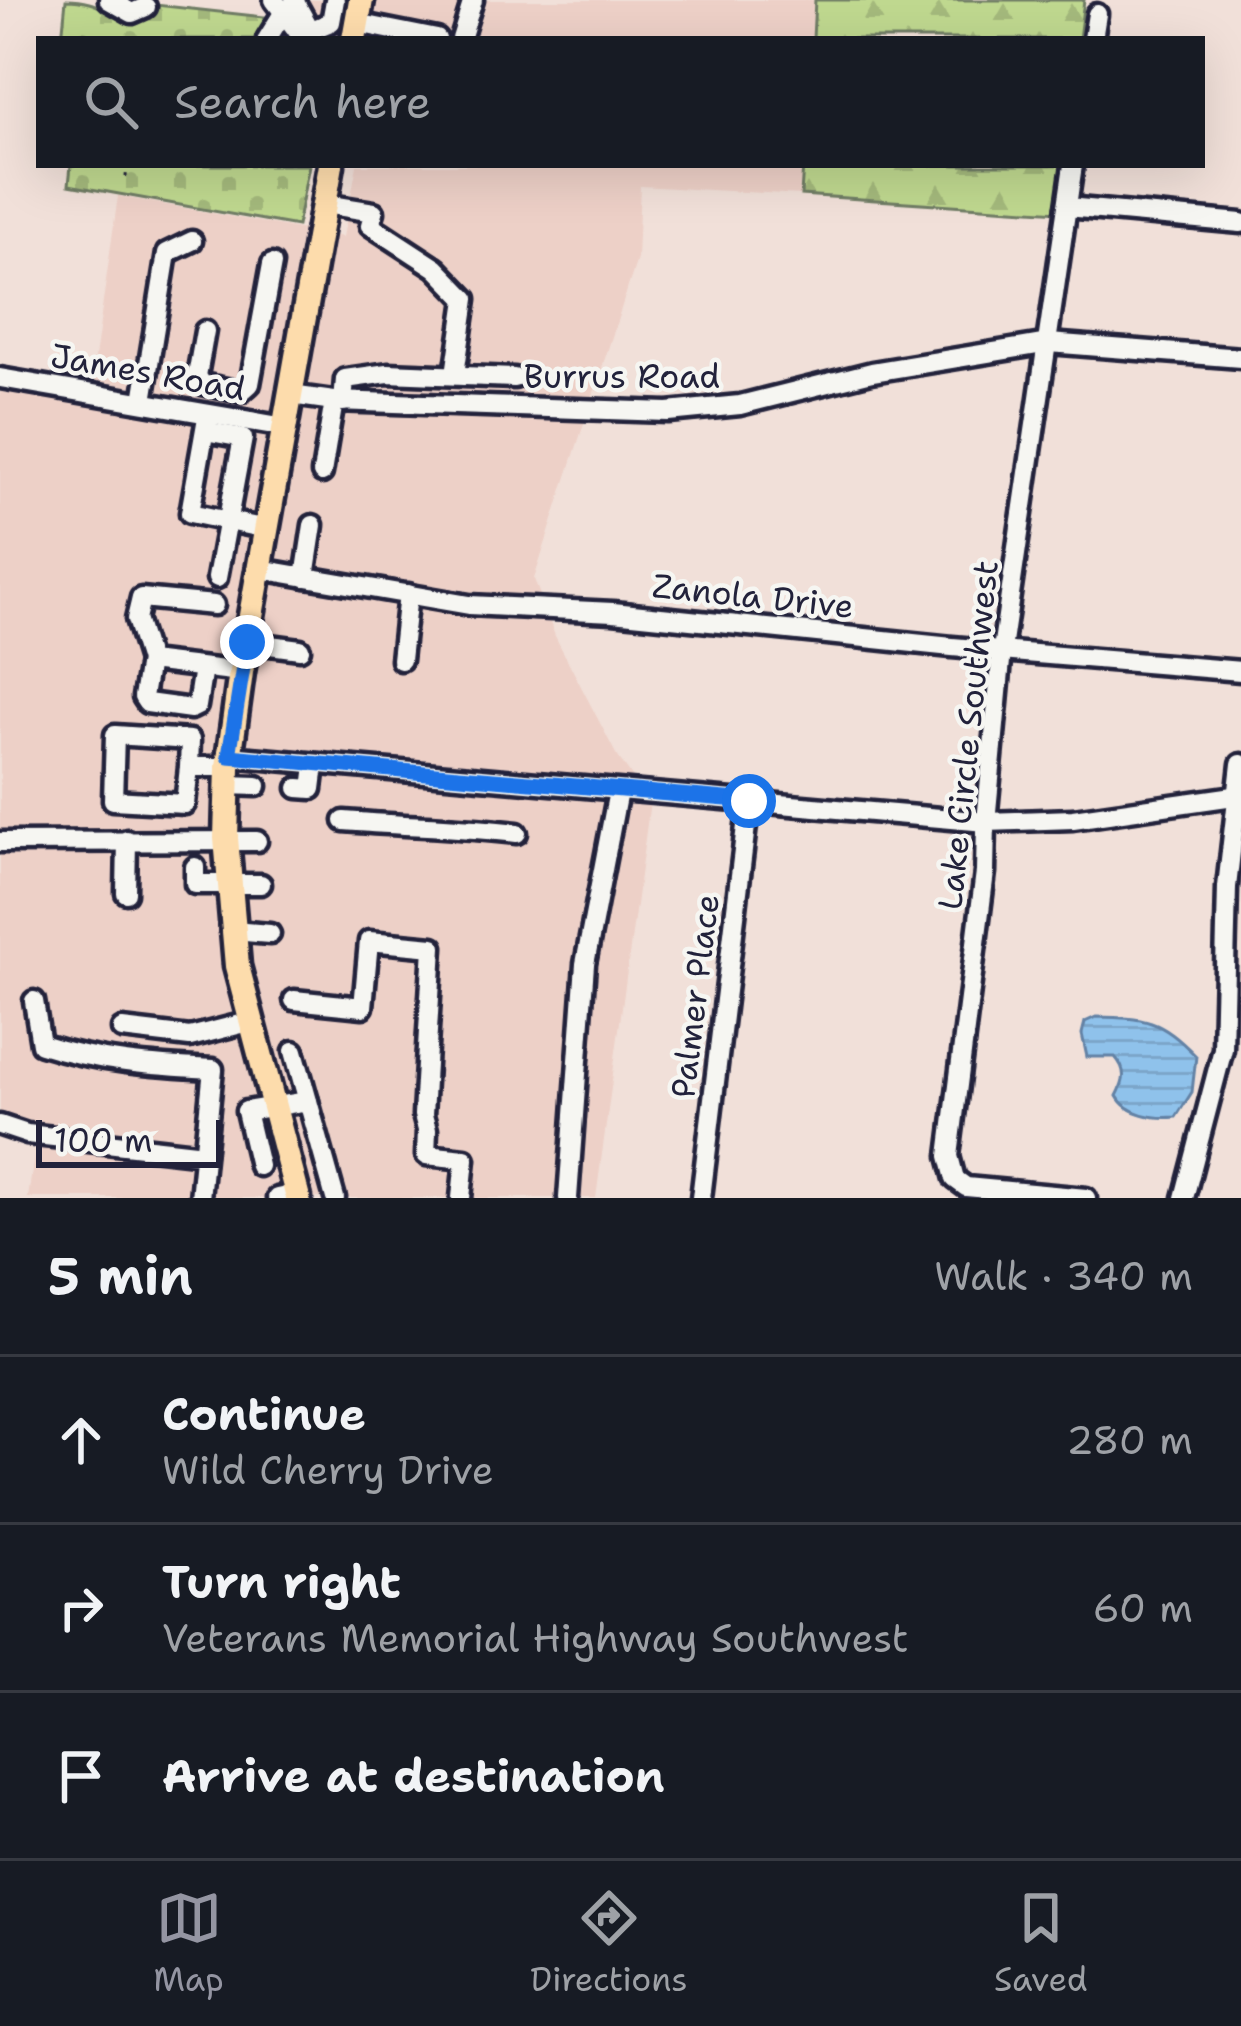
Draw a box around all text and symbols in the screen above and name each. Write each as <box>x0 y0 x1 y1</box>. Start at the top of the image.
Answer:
search box <box>36 36 1205 168</box>
icon: search <box>78 69 144 135</box>
text: Search here <box>174 72 431 132</box>
street label: James Road <box>47 333 249 411</box>
street label: Burrus Road <box>524 354 720 399</box>
street label: Lake Circle Southwest <box>927 558 1009 912</box>
street label: Zanola Drive <box>650 563 856 629</box>
route end <box>220 615 274 669</box>
route start <box>722 774 776 828</box>
street label: Palmer Place <box>660 891 730 1101</box>
scale bar <box>36 1114 222 1167</box>
text: 100 m <box>54 1118 153 1163</box>
text: 5 min <box>48 1242 193 1310</box>
text: Walk · 340 m <box>934 1250 1193 1302</box>
text: Continue <box>162 1384 366 1444</box>
icon: ahead <box>48 1407 114 1473</box>
text: 280 m <box>1066 1414 1193 1466</box>
text: Wild Cherry Drive <box>162 1444 494 1496</box>
text: Turn right <box>162 1552 401 1612</box>
icon: right <box>48 1575 114 1641</box>
text: 60 m <box>1093 1582 1193 1634</box>
text: Veterans Memorial Highway Southwest <box>162 1612 909 1664</box>
icon: arrive <box>48 1743 114 1809</box>
text: Arrive at destination <box>162 1746 665 1806</box>
tab: Map <box>153 1885 224 2002</box>
tab: Directions <box>530 1885 688 2002</box>
tab: Saved <box>994 1885 1088 2002</box>

